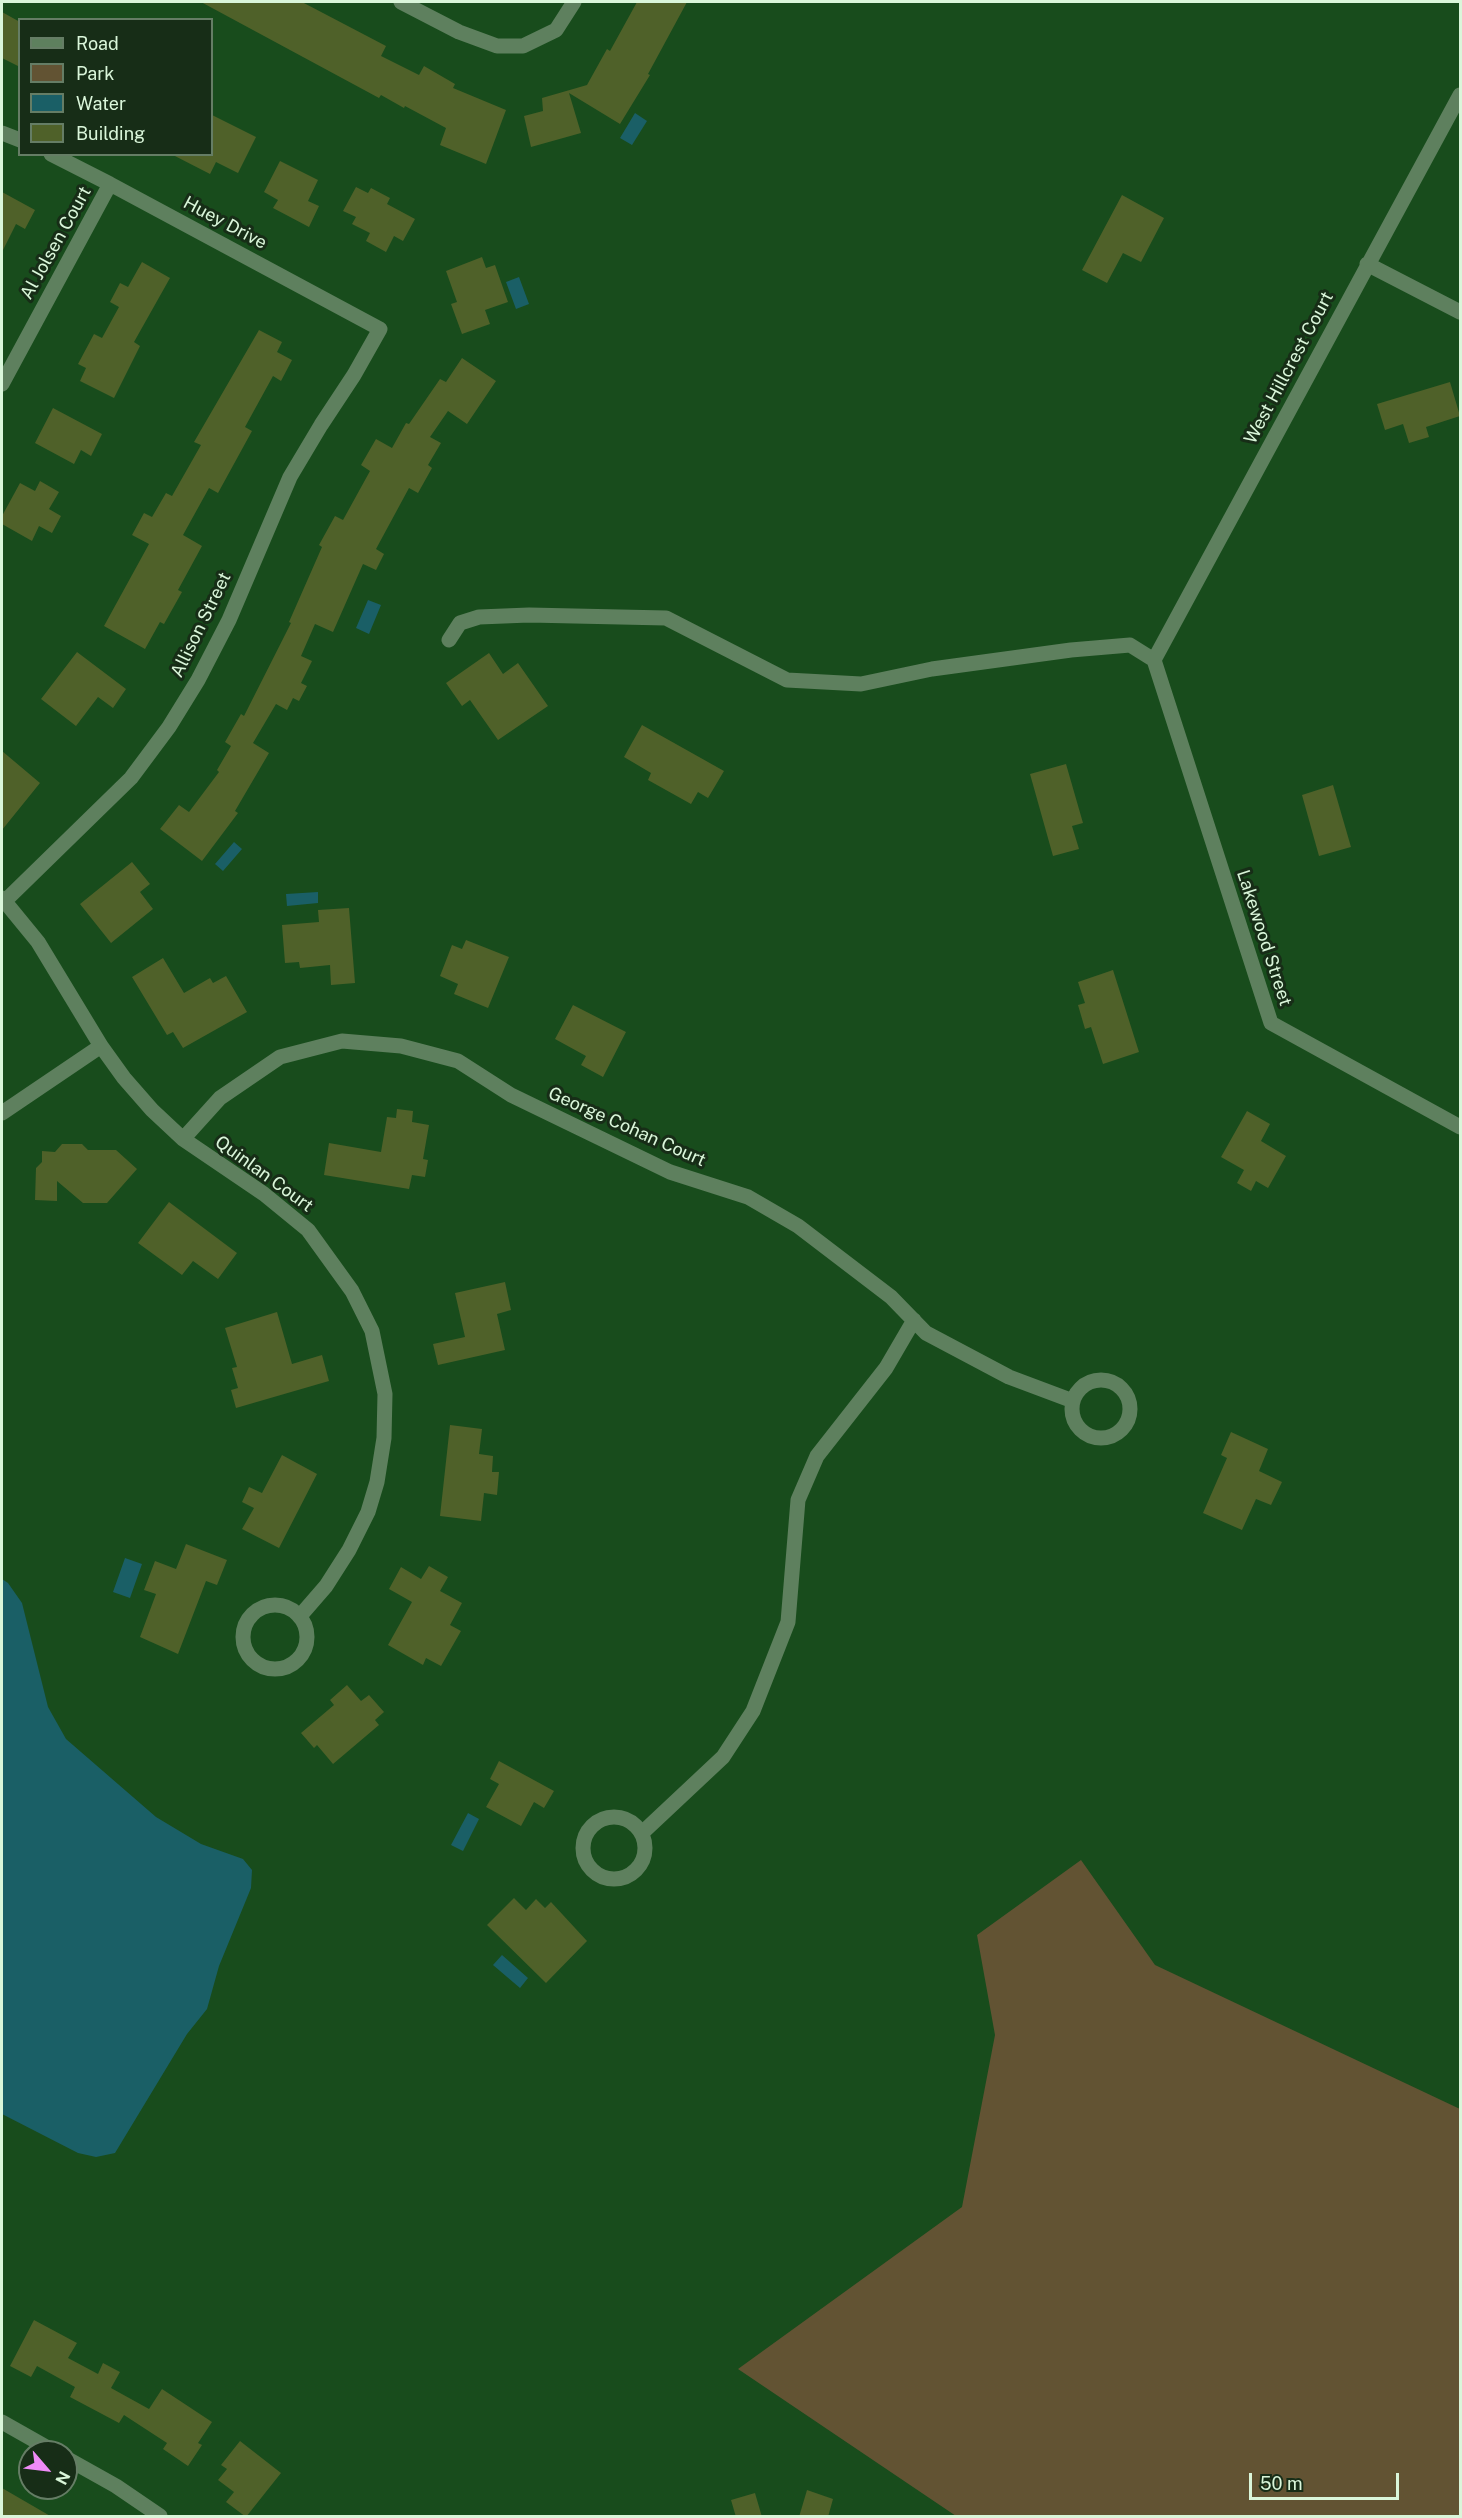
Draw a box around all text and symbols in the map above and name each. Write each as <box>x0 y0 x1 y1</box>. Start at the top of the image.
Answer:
legend <box>18 18 213 156</box>
text: Road <box>76 33 119 54</box>
text: Park <box>76 63 114 84</box>
text: Water <box>76 93 126 114</box>
text: Building <box>76 123 145 144</box>
street label: Al Jolsen Court <box>16 183 96 303</box>
street label: Huey Drive <box>180 192 270 254</box>
street label: West Hillcrest Court <box>1240 288 1338 448</box>
street label: Allison Street <box>166 569 236 681</box>
street label: Lakewood Street <box>1232 867 1296 1009</box>
street label: George Cohan Court <box>545 1083 709 1171</box>
street label: Quinlan Court <box>211 1131 317 1217</box>
north arrow <box>18 2440 78 2500</box>
scale bar <box>1252 2461 1402 2499</box>
text: N <box>51 2468 74 2488</box>
text: 50 m <box>1260 2473 1303 2494</box>

